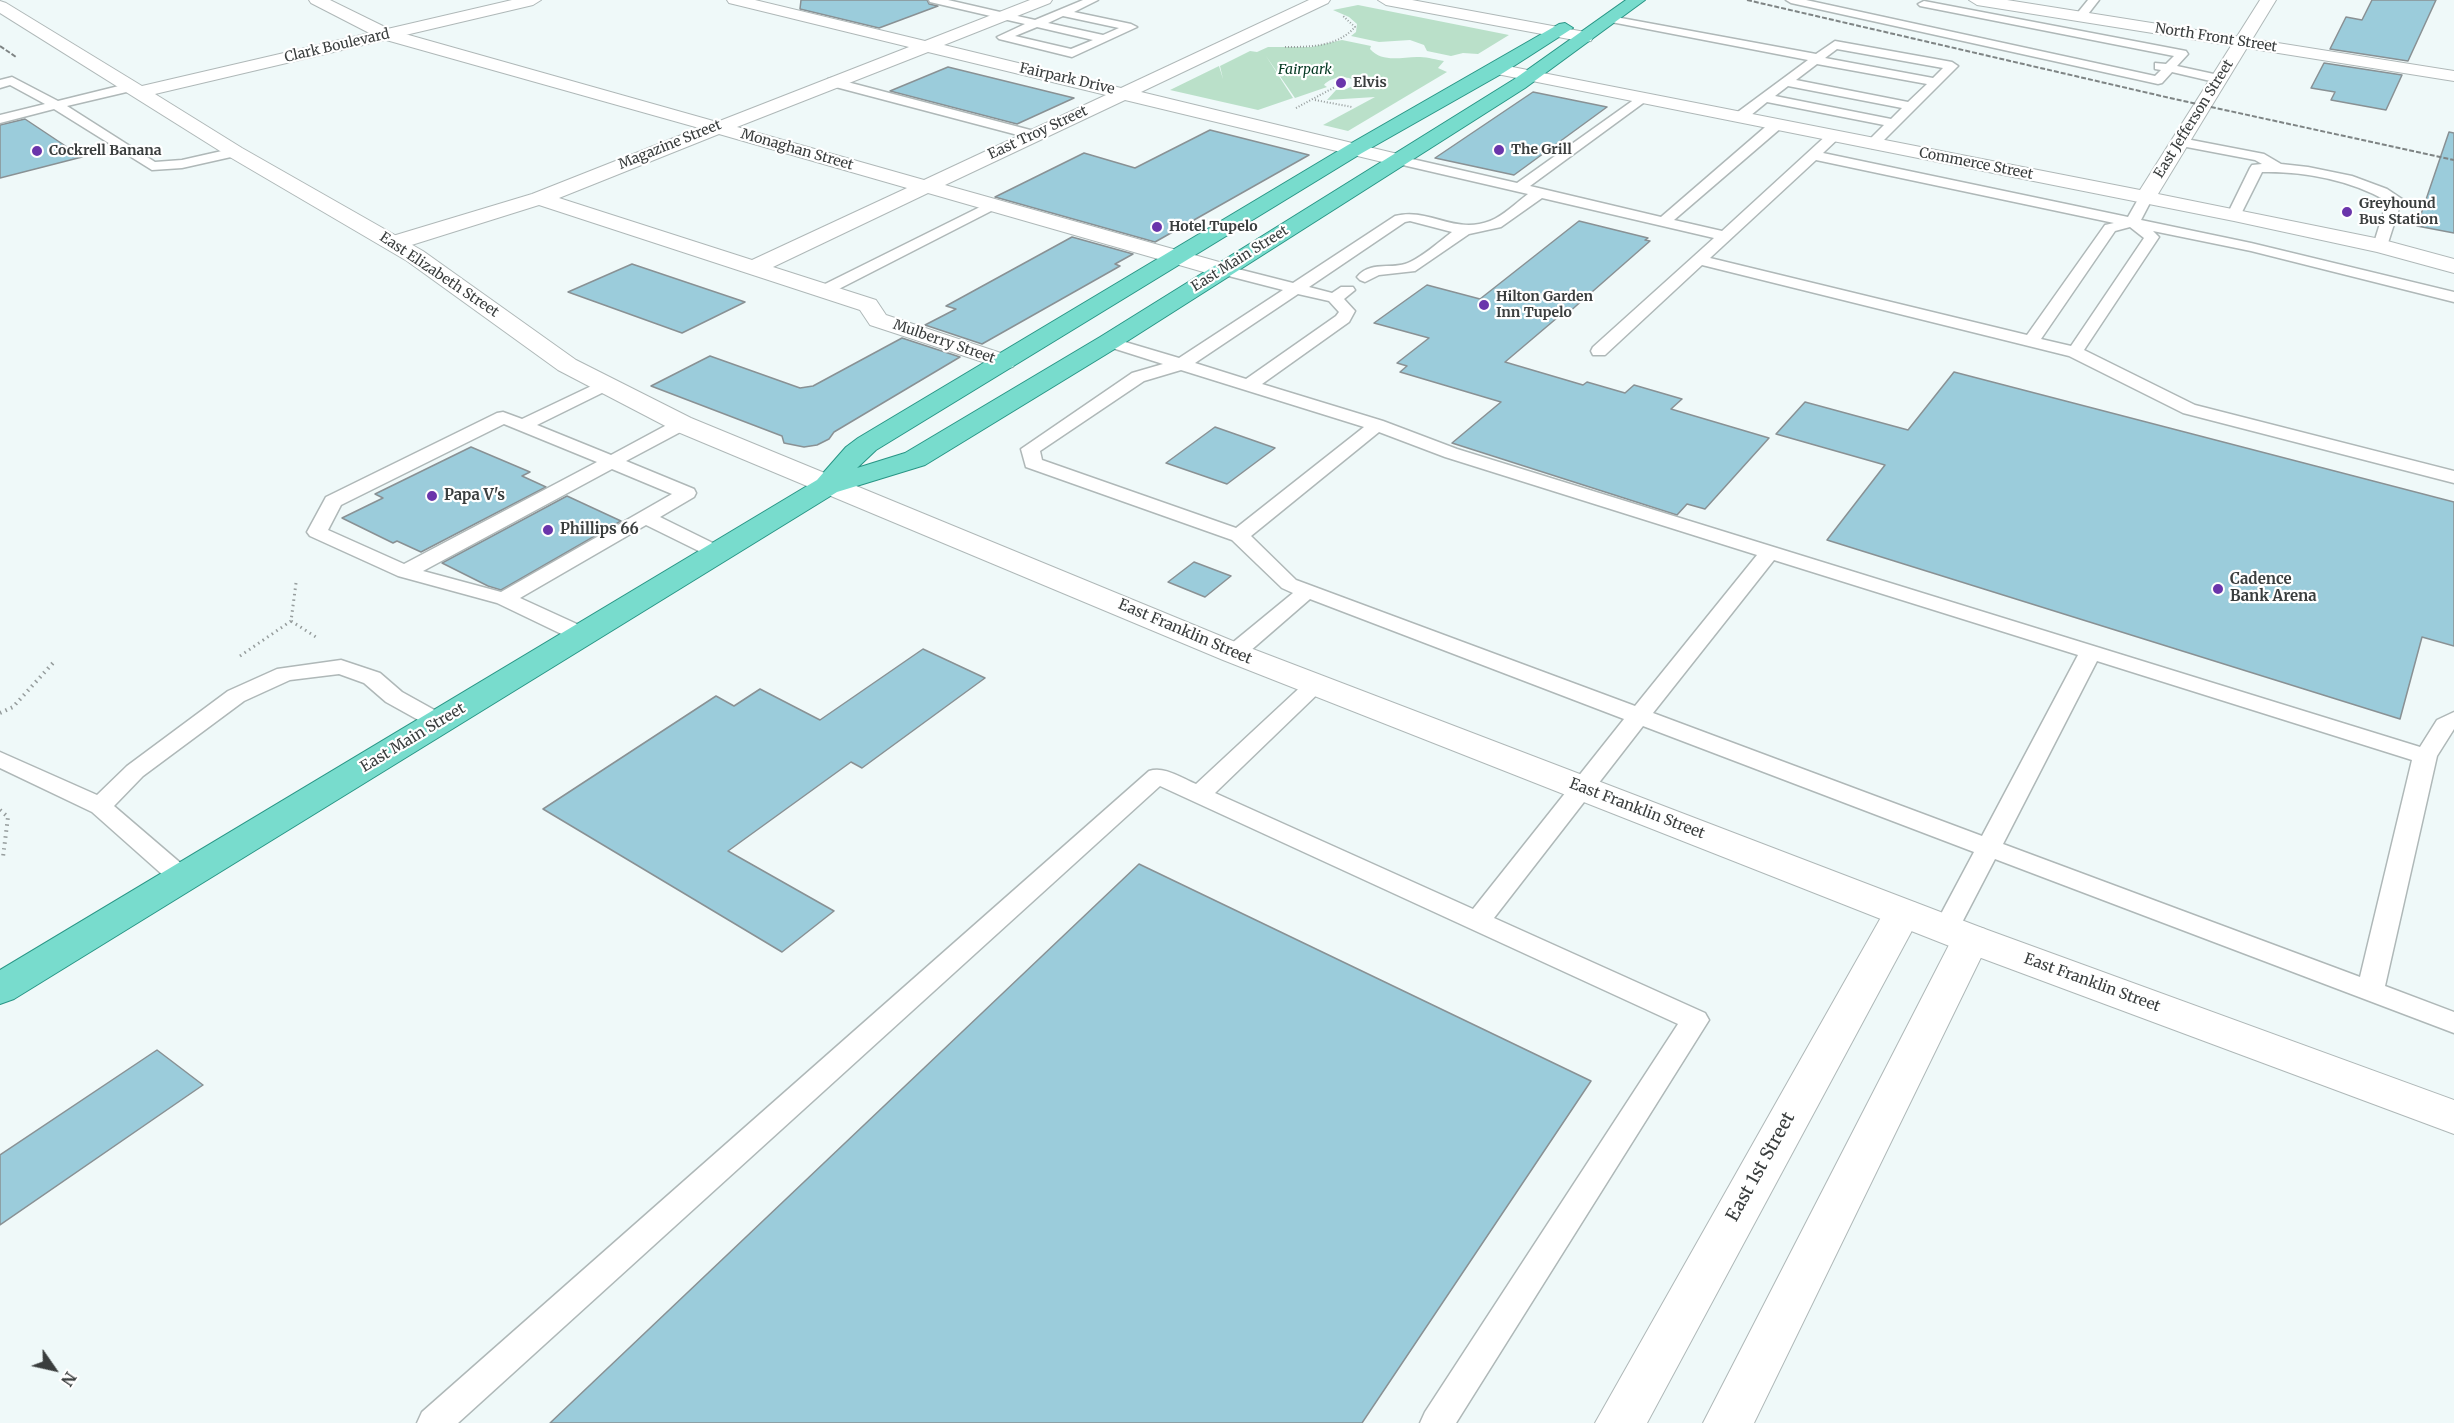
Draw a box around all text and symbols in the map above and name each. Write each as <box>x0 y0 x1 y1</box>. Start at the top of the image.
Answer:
street label: North Front Street <box>2154 20 2278 56</box>
street label: Clark Boulevard <box>283 26 391 66</box>
street label: East Jefferson Street <box>2151 57 2237 181</box>
street label: Fairpark Drive <box>1018 60 1116 98</box>
park label: Fairpark <box>1278 62 1332 78</box>
place label: Elvis <box>1353 75 1387 91</box>
marker: Elvis <box>1334 76 1348 90</box>
street label: East Troy Street <box>986 103 1090 163</box>
street label: Magazine Street <box>616 117 724 173</box>
street label: Monaghan Street <box>739 126 855 174</box>
place label: The Grill <box>1511 142 1572 158</box>
place label: Cockrell Banana <box>49 143 162 159</box>
marker: The Grill <box>1492 143 1506 157</box>
marker: Cockrell Banana <box>30 144 44 158</box>
street label: Commerce Street <box>1918 145 2034 183</box>
place label: Greyhound Bus Station <box>2359 196 2438 228</box>
marker: Greyhound Bus Station <box>2340 205 2354 219</box>
place label: Hotel Tupelo <box>1169 219 1258 235</box>
marker: Hotel Tupelo <box>1150 220 1164 234</box>
street label: East Main Street <box>1188 222 1292 296</box>
street label: East Elizabeth Street <box>376 229 502 321</box>
place label: Hilton Garden Inn Tupelo <box>1496 289 1593 322</box>
marker: Hilton Garden Inn Tupelo <box>1477 298 1491 312</box>
street label: Mulberry Street <box>891 317 997 367</box>
place label: Papa V's <box>444 487 505 505</box>
marker: Papa V's <box>425 489 439 503</box>
place label: Phillips 66 <box>560 521 639 539</box>
marker: Phillips 66 <box>541 523 555 537</box>
place label: Cadence Bank Arena <box>2230 571 2317 606</box>
marker: Cadence Bank Arena <box>2211 582 2225 596</box>
street label: East Franklin Street <box>1115 596 1255 668</box>
street label: East Main Street <box>357 700 469 776</box>
street label: East Franklin Street <box>1567 775 1707 843</box>
street label: East Franklin Street <box>2021 950 2163 1016</box>
street label: East 1st Street <box>1722 1109 1800 1225</box>
north arrow <box>24 1339 84 1399</box>
text: N <box>57 1368 81 1390</box>

